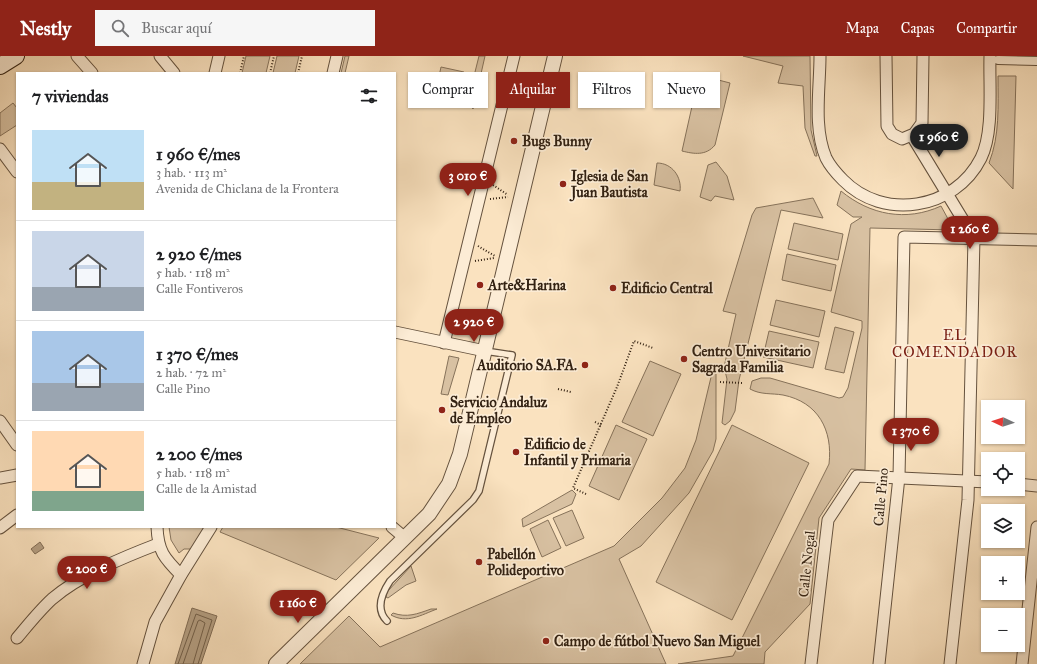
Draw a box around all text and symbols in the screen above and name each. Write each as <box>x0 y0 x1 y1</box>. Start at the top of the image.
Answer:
search box <box>95 10 375 46</box>
text: Nestly <box>20 17 71 40</box>
icon: search <box>109 17 131 39</box>
text: Buscar aquí <box>141 19 212 37</box>
text: Mapa <box>846 20 879 37</box>
text: Capas <box>901 20 934 37</box>
text: Compartir <box>956 20 1017 37</box>
chip: Comprar <box>408 72 488 108</box>
chip: Alquilar <box>496 72 570 108</box>
chip: Filtros <box>578 72 645 108</box>
chip: Nuevo <box>653 72 720 108</box>
icon: filters <box>358 85 380 107</box>
text: 7 viviendas <box>32 86 108 107</box>
pin: 1 960 € <box>902 124 976 158</box>
text: 1 960 € <box>919 129 959 145</box>
place label: Bugs Bunny <box>522 133 593 151</box>
marker: Bugs Bunny <box>509 136 519 146</box>
text: 1 960 €/mes <box>156 144 240 165</box>
icon: home <box>64 146 112 194</box>
pin: 3 010 € <box>431 163 505 197</box>
text: 3 hab. · 113 m² <box>156 165 227 181</box>
text: 3 010 € <box>449 168 487 184</box>
place label: Iglesia de San Juan Bautista <box>569 168 649 202</box>
marker: Iglesia de San Juan Bautista <box>558 179 568 189</box>
text: Avenida de Chiclana de la Frontera <box>156 181 339 197</box>
pin: 1 260 € <box>933 216 1007 250</box>
text: 1 260 € <box>950 221 990 237</box>
text: 2 920 €/mes <box>156 244 242 265</box>
icon: home <box>64 247 112 295</box>
text: 5 hab. · 118 m² <box>156 265 230 281</box>
place label: Arte&Harina <box>487 277 567 294</box>
marker: Arte&Harina <box>475 280 485 290</box>
place label: Edificio Central <box>621 280 714 297</box>
text: Calle Fontiveros <box>156 281 243 297</box>
marker: Edificio Central <box>608 283 618 293</box>
pin: 2 920 € <box>437 309 511 343</box>
text: 2 920 € <box>454 314 494 330</box>
district label: EL COMENDADOR <box>892 326 1018 361</box>
place label: Centro Universitario Sagrada Familia <box>692 343 811 377</box>
text: 1 370 €/mes <box>156 344 238 365</box>
icon: home <box>64 347 112 395</box>
marker: Centro Universitario Sagrada Familia <box>679 354 689 364</box>
place label: Auditorio SA.FA. <box>476 357 577 374</box>
marker: Auditorio SA.FA. <box>580 360 590 370</box>
text: 2 hab. · 72 m² <box>156 365 226 381</box>
text: Calle Pino <box>156 381 210 397</box>
place label: Servicio Andaluz de Empleo <box>450 394 548 428</box>
north arrow <box>981 400 1025 444</box>
map controls <box>981 400 1025 652</box>
marker: Servicio Andaluz de Empleo <box>437 405 447 415</box>
pin: 1 370 € <box>874 418 948 452</box>
text: 1 370 € <box>892 423 930 439</box>
place label: Edificio de Infantil y Primaria <box>524 436 632 470</box>
text: 2 200 €/mes <box>156 444 242 465</box>
icon: home <box>64 447 112 495</box>
marker: Edificio de Infantil y Primaria <box>511 447 521 457</box>
button: locate <box>981 452 1025 496</box>
text: 5 hab. · 118 m² <box>156 465 230 481</box>
street label: Calle Pino <box>870 467 892 527</box>
text: Calle de la Amistad <box>156 481 257 497</box>
button: layers <box>981 504 1025 548</box>
street label: Calle Nogal <box>795 530 819 598</box>
place label: Pabellón Polideportivo <box>487 546 564 580</box>
pin: 2 200 € <box>50 556 124 590</box>
button: + <box>981 556 1025 600</box>
marker: Pabellón Polideportivo <box>474 557 484 567</box>
text: 2 200 € <box>66 561 108 577</box>
pin: 1 160 € <box>261 590 335 624</box>
text: 1 160 € <box>279 595 317 611</box>
button: − <box>981 608 1025 652</box>
place label: Campo de fútbol Nuevo San Miguel <box>554 633 762 651</box>
marker: Campo de fútbol Nuevo San Miguel <box>541 636 551 646</box>

